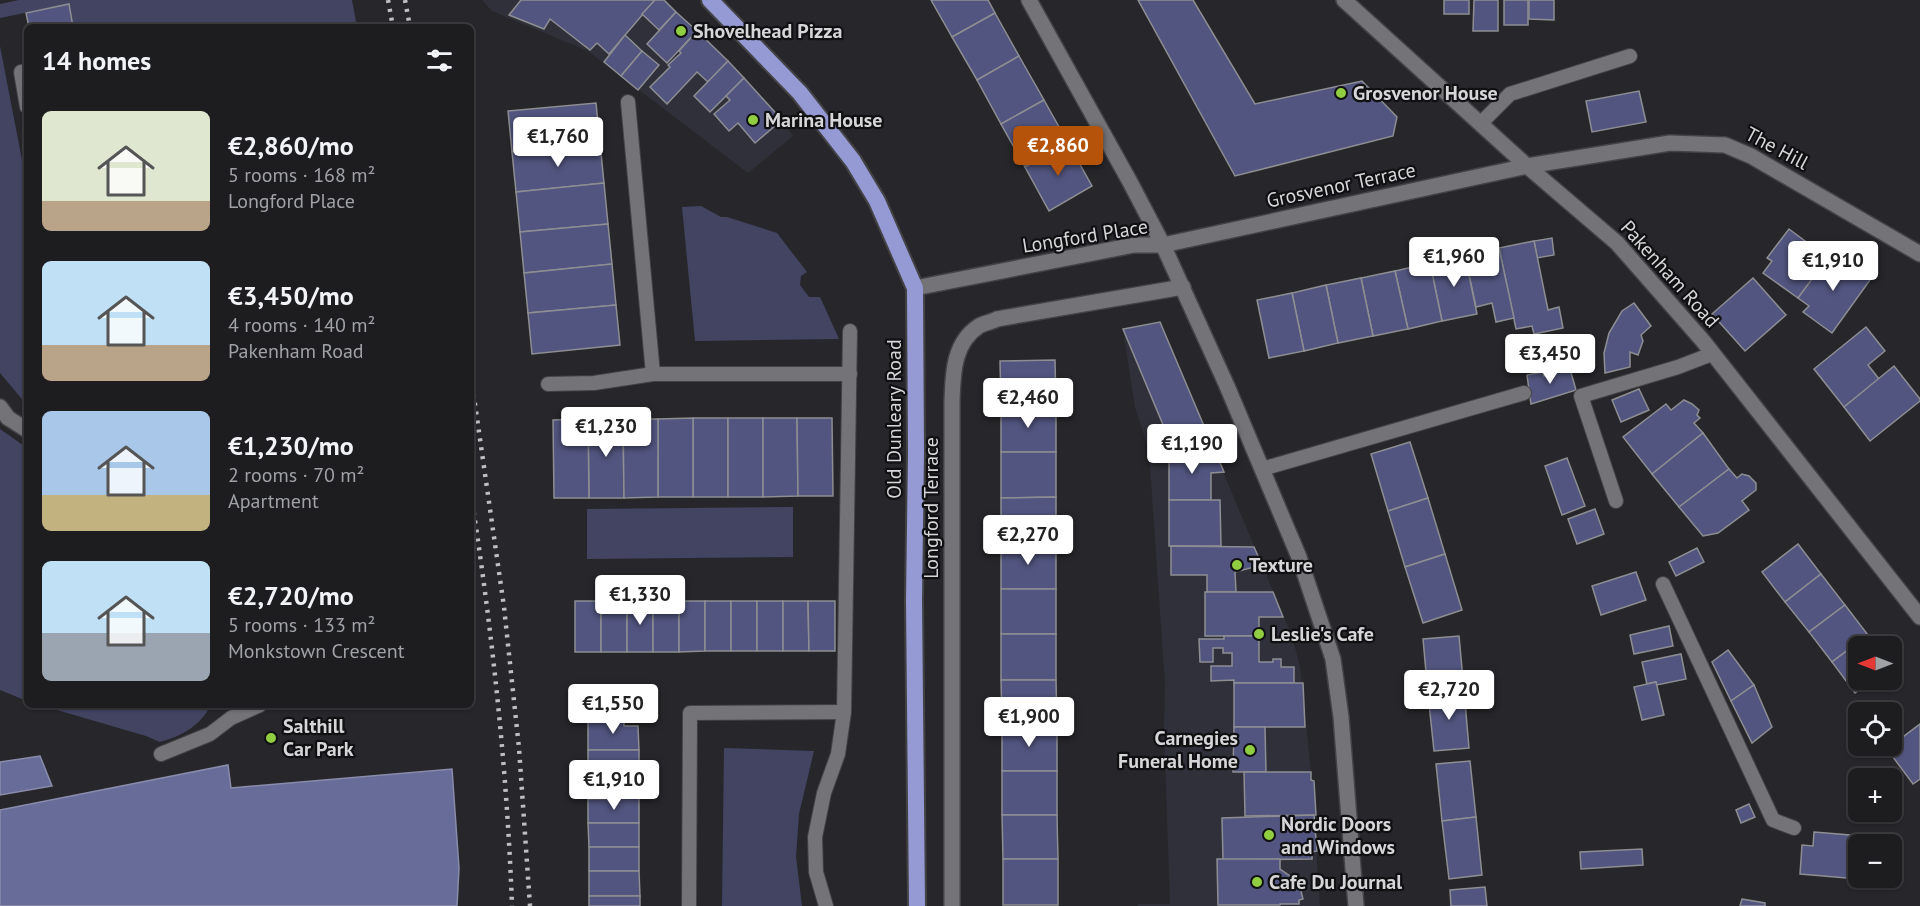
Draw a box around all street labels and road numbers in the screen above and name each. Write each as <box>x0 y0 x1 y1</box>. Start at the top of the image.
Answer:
street label: The Hill <box>1741 121 1813 176</box>
street label: Grosvenor Terrace <box>1264 156 1418 214</box>
street label: Longford Place <box>1020 213 1150 259</box>
street label: Pakenham Road <box>1615 215 1725 333</box>
street label: Old Dunleary Road <box>881 339 907 499</box>
street label: Longford Terrace <box>918 437 944 579</box>

